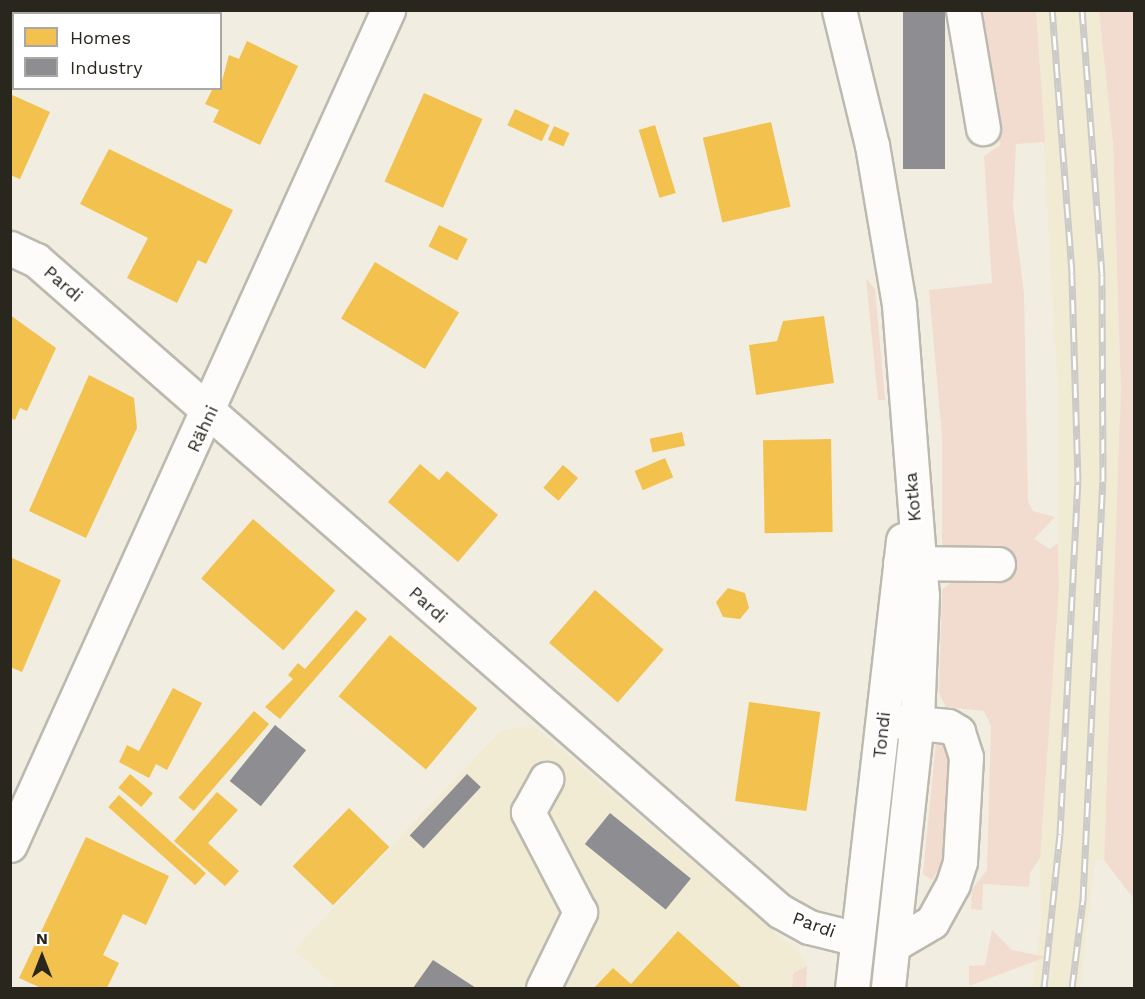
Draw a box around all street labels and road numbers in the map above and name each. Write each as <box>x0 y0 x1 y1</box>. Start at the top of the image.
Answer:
street label: Pardi <box>39 261 87 307</box>
street label: Rähni <box>183 402 223 456</box>
street label: Kotka <box>900 471 926 523</box>
street label: Pardi <box>404 582 452 628</box>
street label: Tondi <box>869 711 895 759</box>
street label: Pardi <box>789 907 839 943</box>

